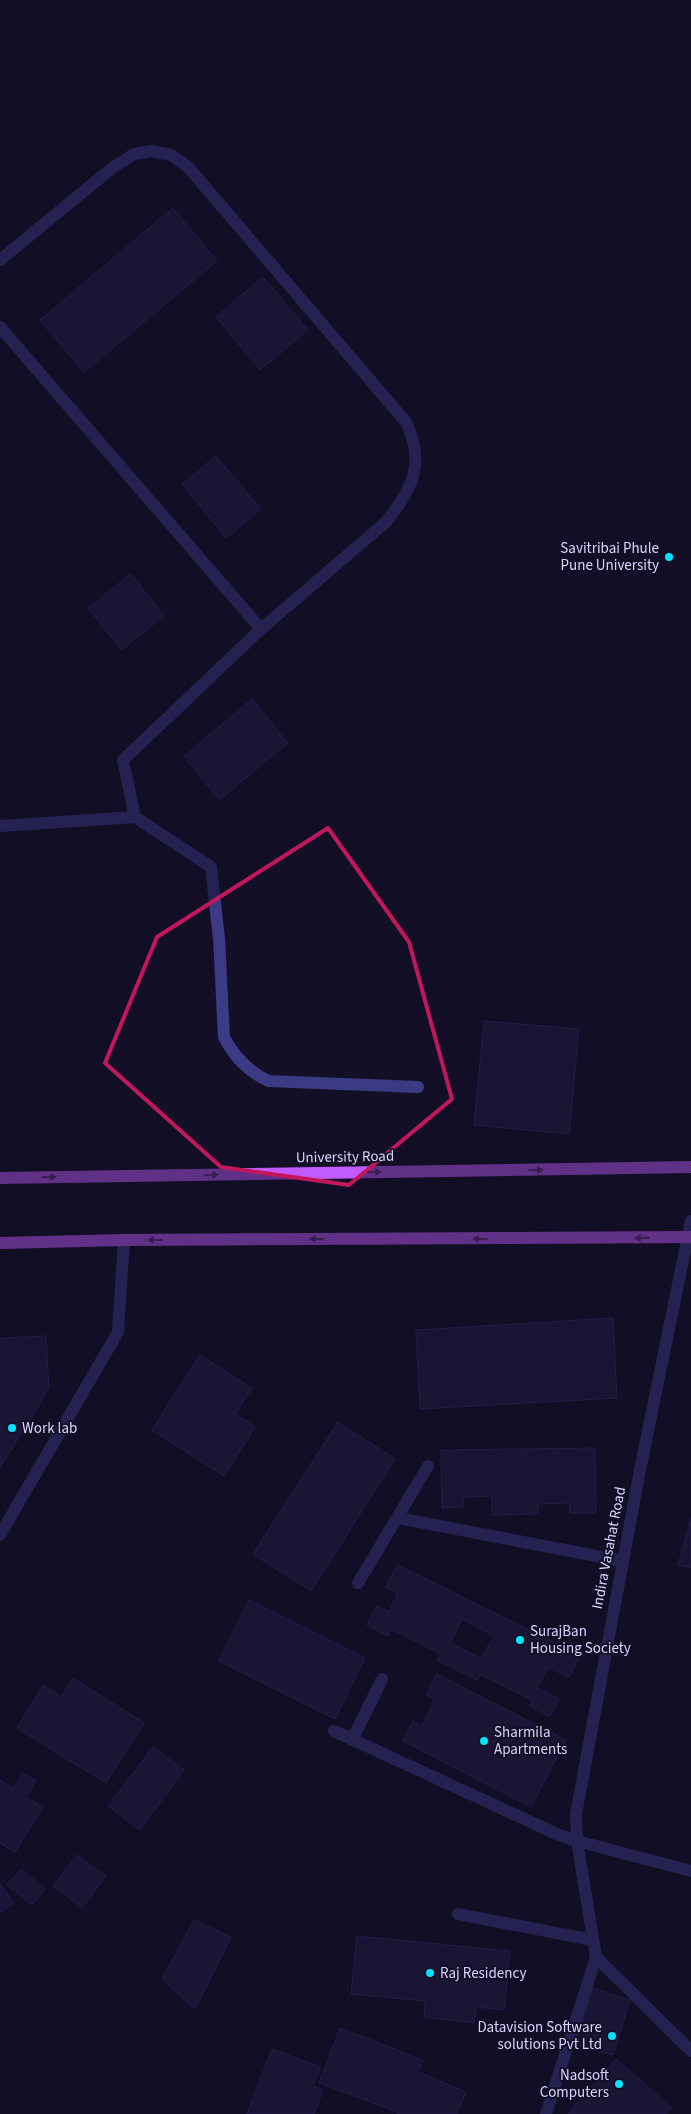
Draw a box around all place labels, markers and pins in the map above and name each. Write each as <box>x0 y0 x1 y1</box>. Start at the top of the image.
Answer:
place label: Savitribai Phule Pune University <box>560 538 659 576</box>
marker: Savitribai Phule Pune University <box>663 551 675 563</box>
place label: Work lab <box>22 1418 77 1439</box>
marker: Work lab <box>6 1422 18 1434</box>
place label: SurajBan Housing Society <box>530 1621 631 1659</box>
marker: SurajBan Housing Society <box>514 1634 526 1646</box>
place label: Sharmila Apartments <box>494 1722 567 1760</box>
marker: Sharmila Apartments <box>478 1735 490 1747</box>
place label: Raj Residency <box>440 1963 526 1984</box>
marker: Raj Residency <box>424 1967 436 1979</box>
place label: Datavision Software solutions Pvt Ltd <box>477 2017 602 2055</box>
marker: Datavision Software solutions Pvt Ltd <box>606 2030 618 2042</box>
place label: Nadsoft Computers <box>540 2065 609 2103</box>
marker: Nadsoft Computers <box>613 2078 625 2090</box>

